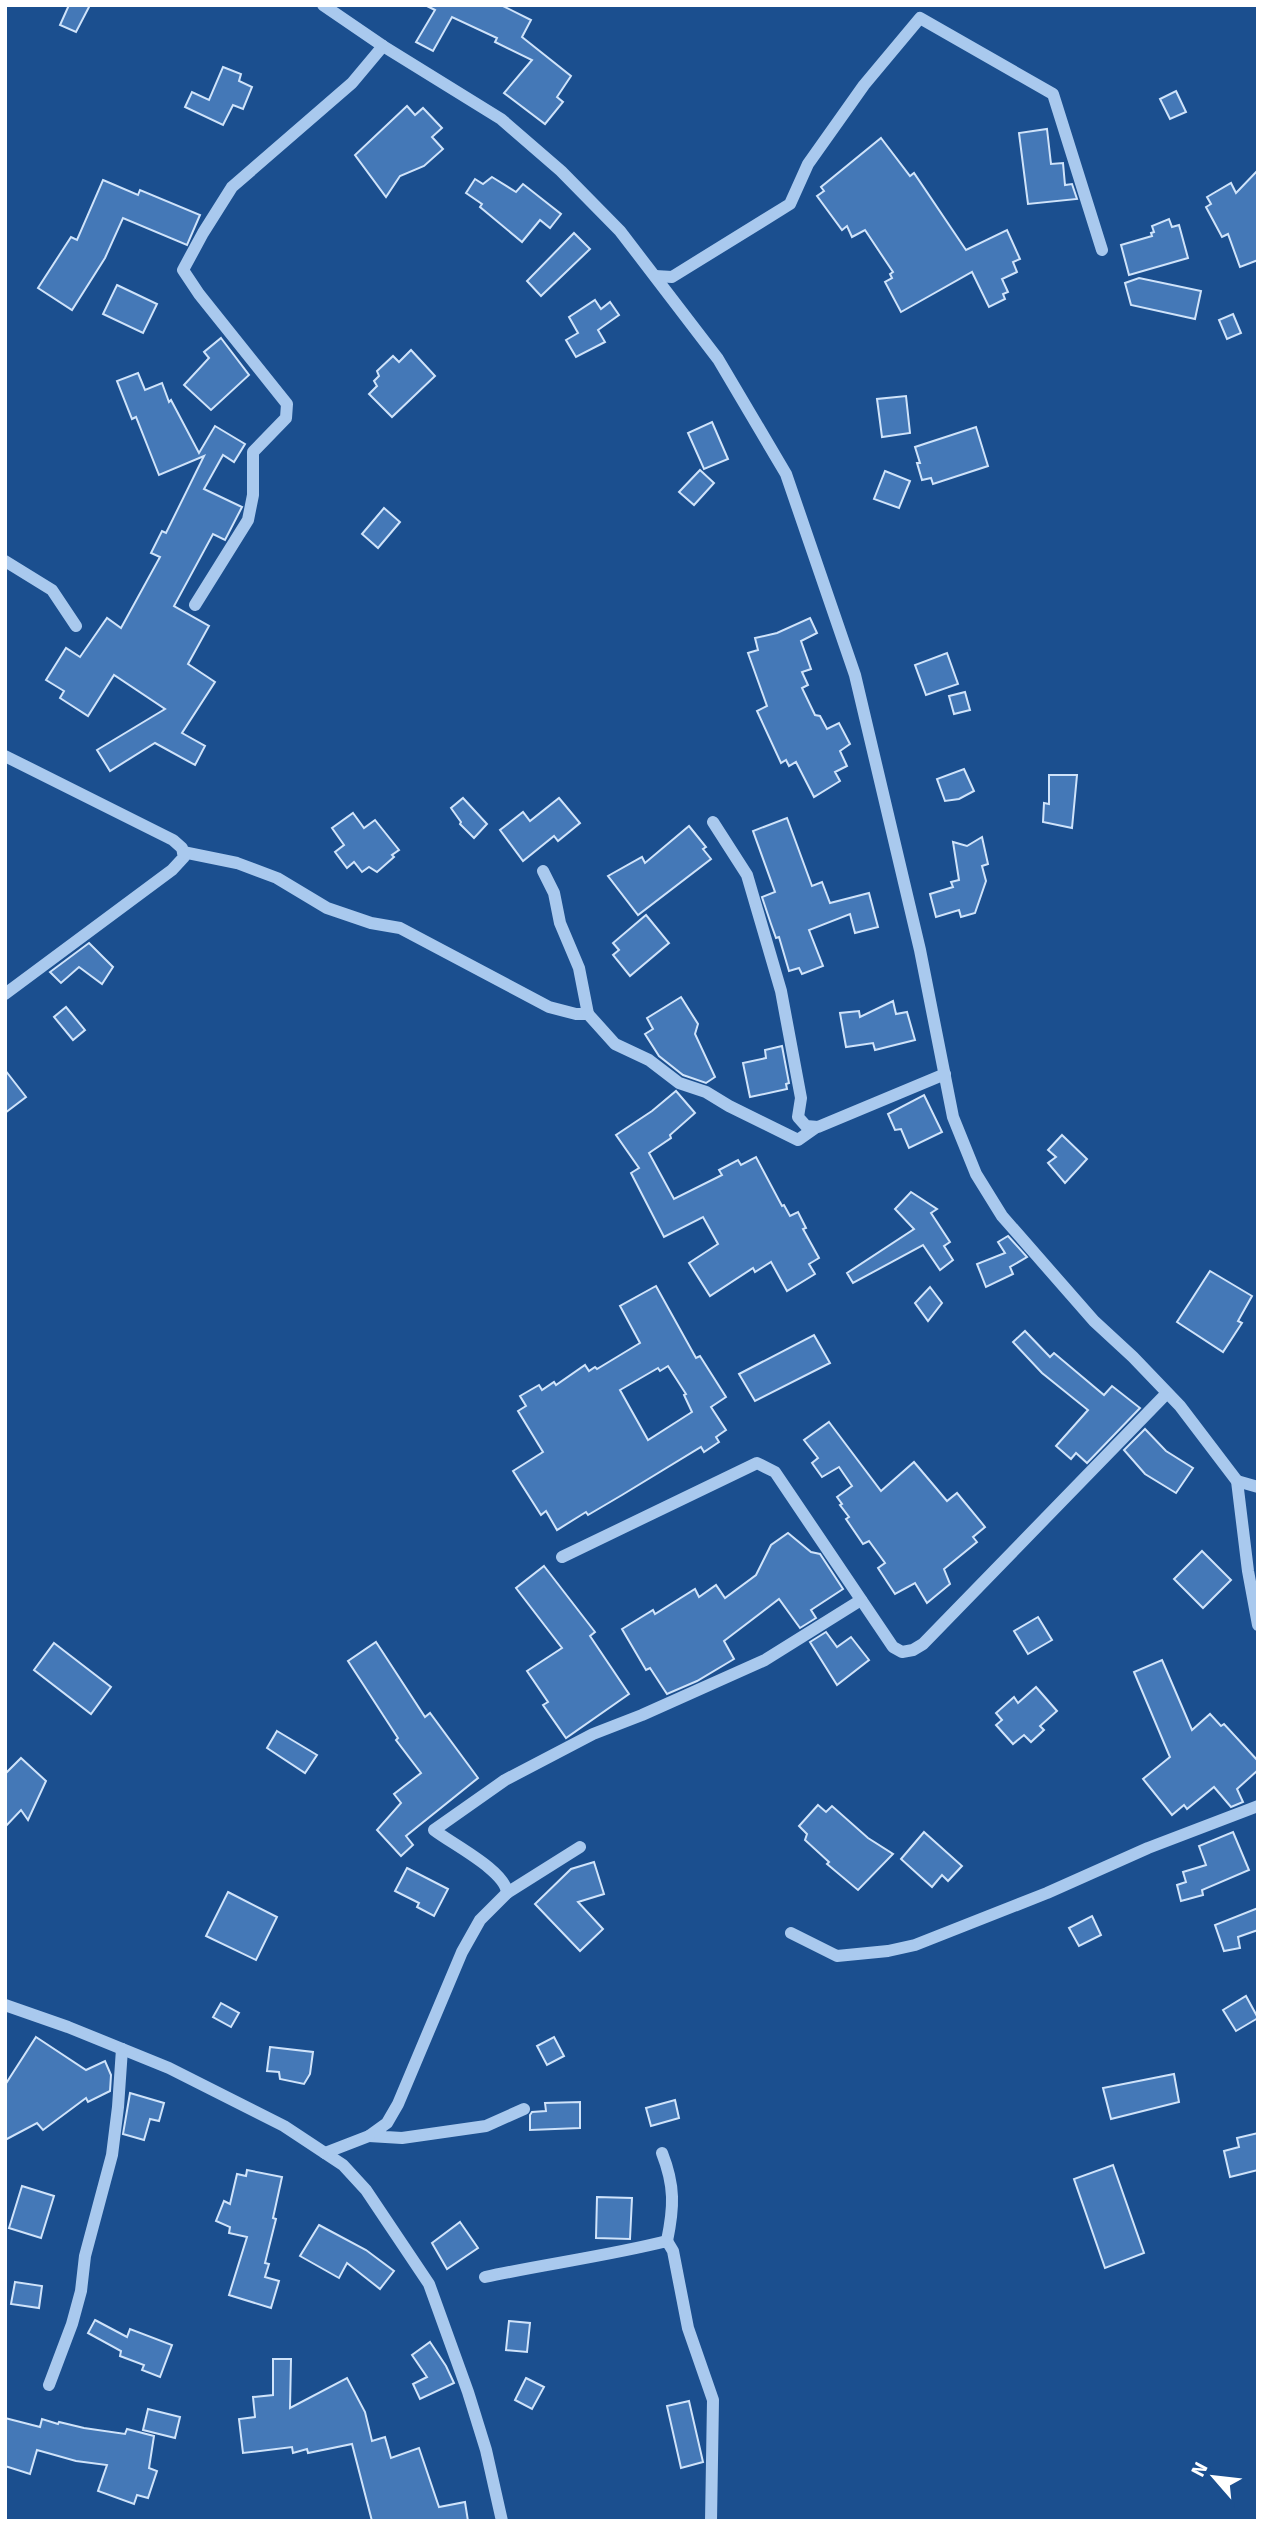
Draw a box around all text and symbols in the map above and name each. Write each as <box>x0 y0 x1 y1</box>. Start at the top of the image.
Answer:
north arrow <box>1179 2442 1249 2512</box>
text: N <box>1186 2458 1214 2481</box>

